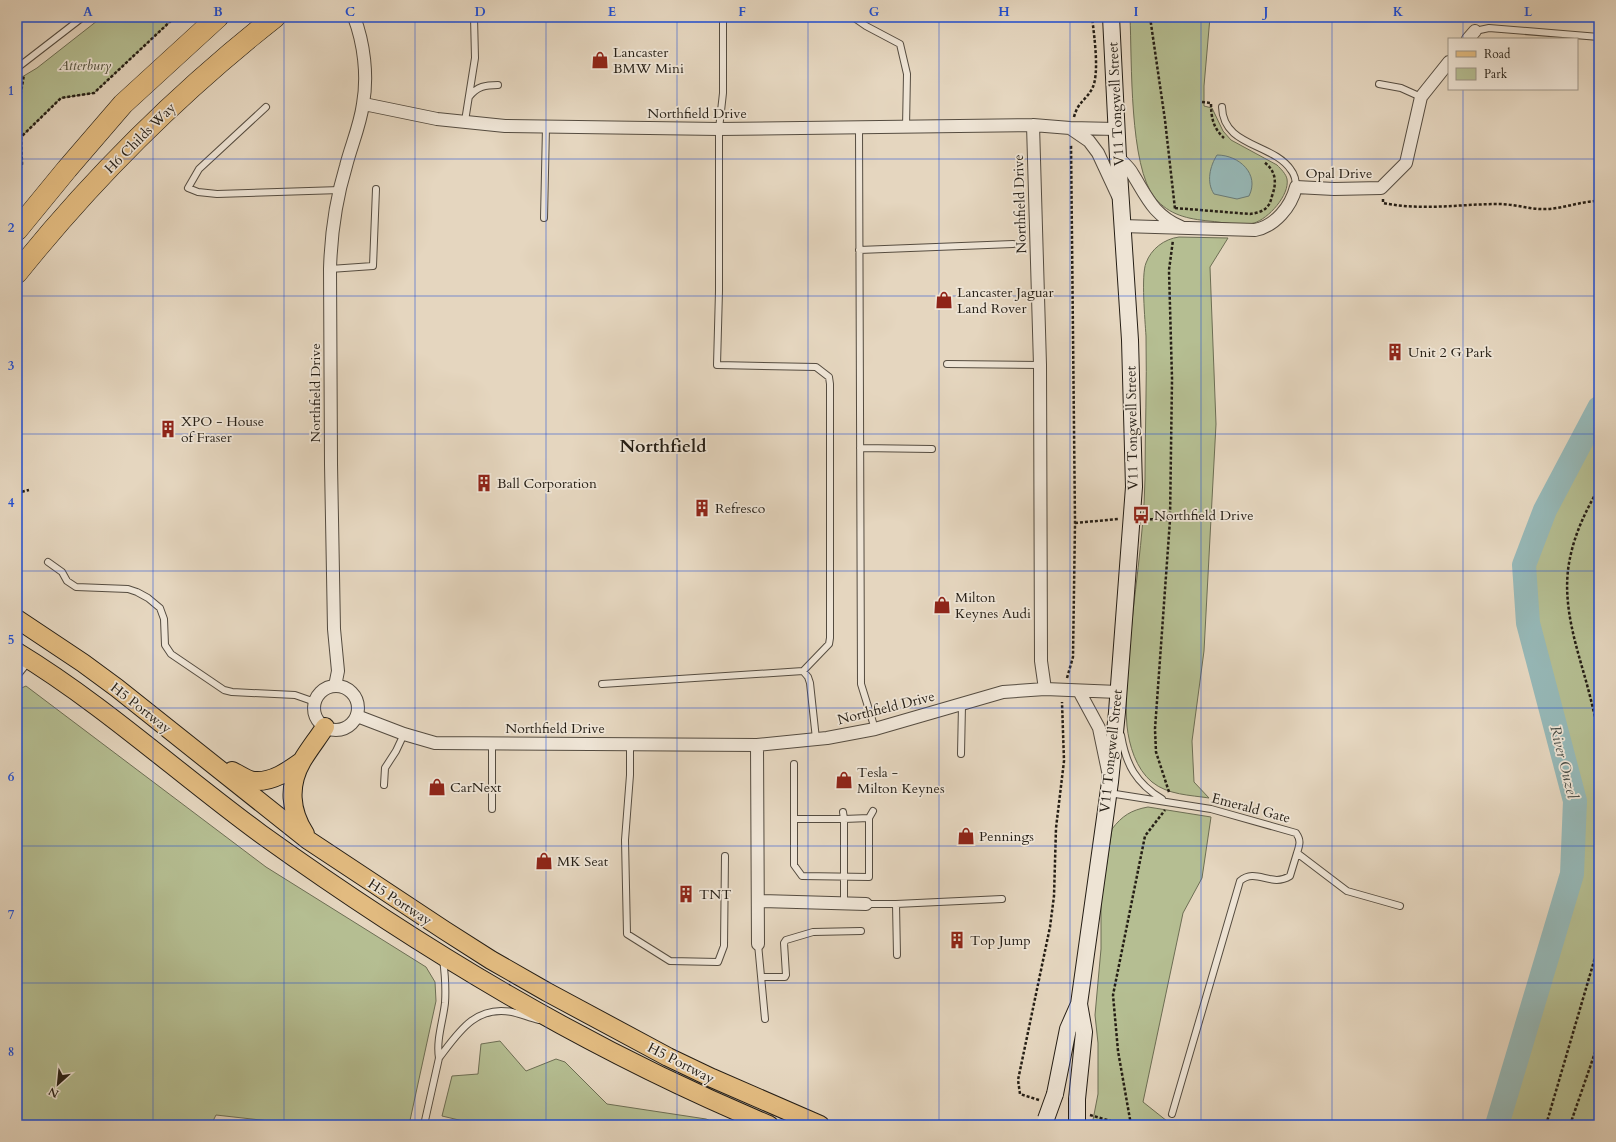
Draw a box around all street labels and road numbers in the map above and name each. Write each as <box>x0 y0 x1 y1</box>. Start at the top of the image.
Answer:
street label: V11 Tongwell Street <box>1103 41 1129 167</box>
street label: H6 Childs Way <box>100 98 180 178</box>
street label: Northfield Drive <box>647 104 747 123</box>
street label: Northfield Drive <box>1009 154 1031 254</box>
street label: Opal Drive <box>1306 164 1372 183</box>
street label: Northfield Drive <box>306 343 325 443</box>
street label: V11 Tongwell Street <box>1121 365 1143 490</box>
street label: H5 Portway <box>107 678 176 738</box>
street label: Northfield Drive <box>835 687 937 729</box>
street label: V11 Tongwell Street <box>1095 688 1127 814</box>
street label: Northfield Drive <box>505 719 605 738</box>
street label: Emerald Gate <box>1210 788 1292 828</box>
street label: H5 Portway <box>364 874 436 930</box>
street label: H5 Portway <box>644 1038 718 1088</box>

